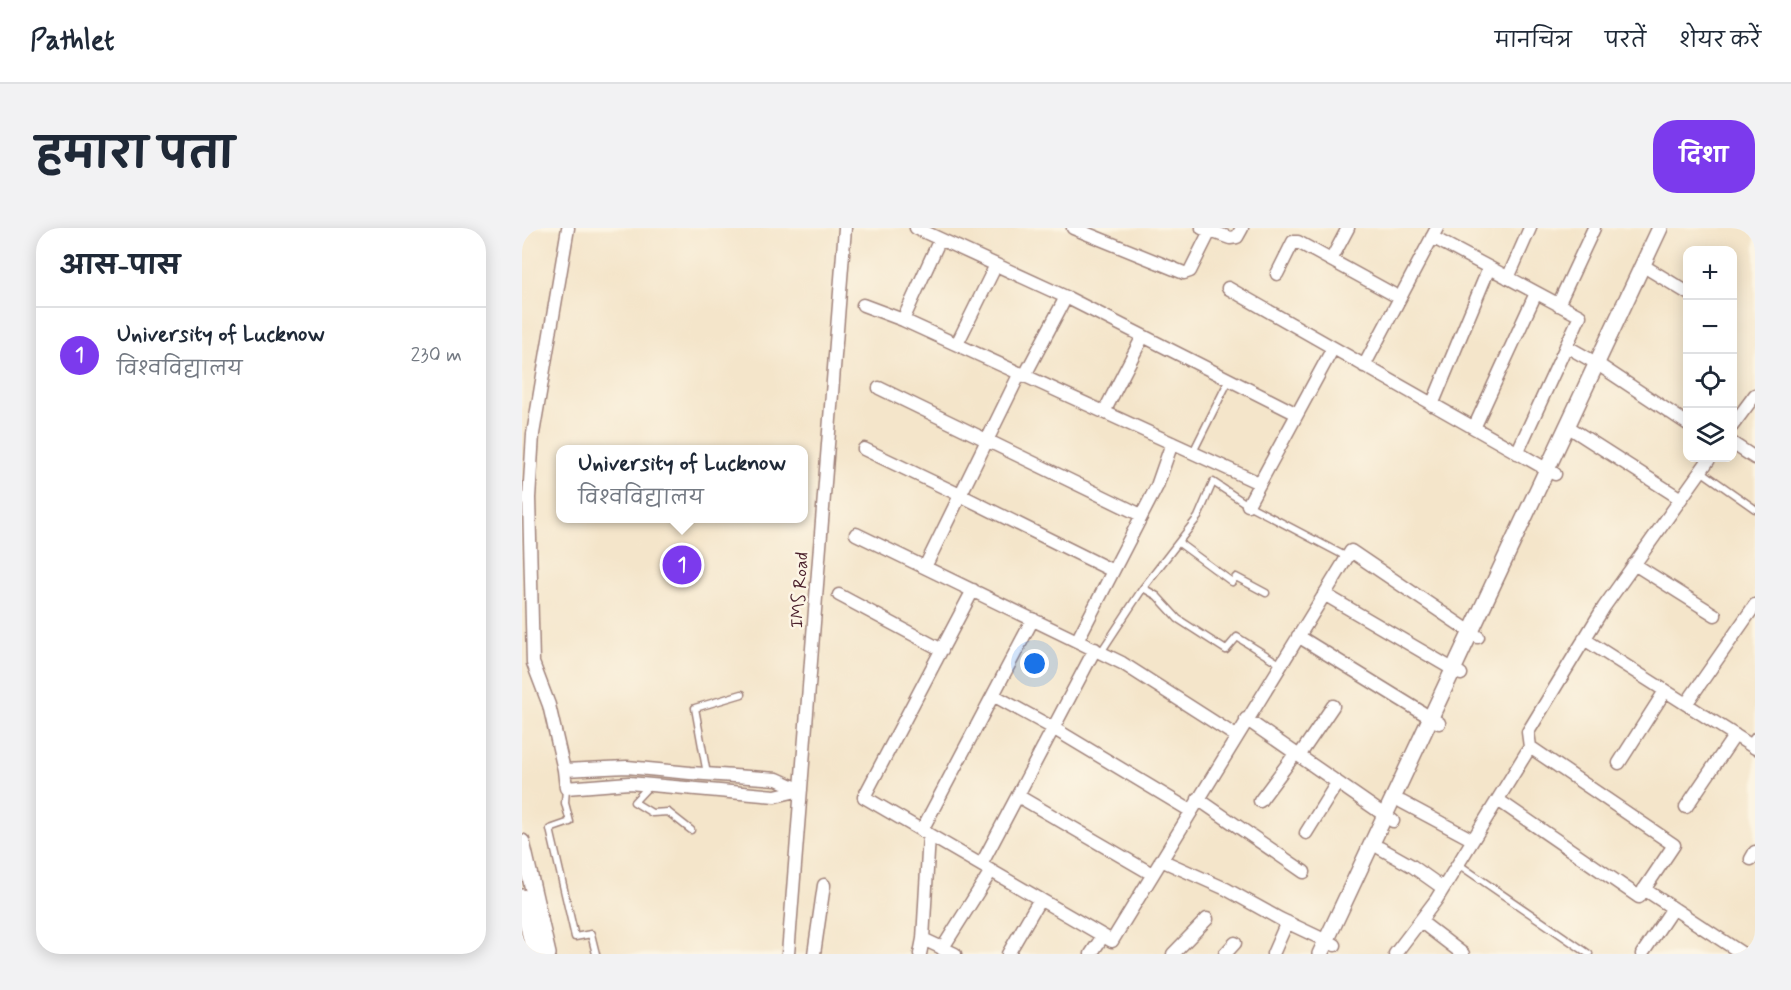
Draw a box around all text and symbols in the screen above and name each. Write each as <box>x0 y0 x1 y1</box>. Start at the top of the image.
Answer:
text: Pathlet <box>30 23 114 60</box>
text: मानचित्र <box>1495 27 1572 55</box>
text: परतें <box>1605 27 1646 55</box>
text: शेयर करें <box>1679 27 1761 55</box>
button: दिशा <box>1653 120 1755 193</box>
text: हमारा पता <box>36 128 234 183</box>
map controls <box>1683 246 1737 462</box>
button: + <box>1683 246 1737 300</box>
text: आस-पास <box>60 250 180 284</box>
button: − <box>1683 300 1737 354</box>
text: University of Lucknow <box>117 321 325 349</box>
text: 1 <box>75 342 84 369</box>
text: 230 m <box>410 342 462 369</box>
button: locate <box>1683 354 1737 408</box>
text: विश्वविद्यालय <box>117 356 243 383</box>
button: layers <box>1683 408 1737 462</box>
popup <box>556 445 808 523</box>
text: University of Lucknow <box>578 450 786 478</box>
text: विश्वविद्यालय <box>578 485 704 512</box>
pin: 1 <box>662 542 702 588</box>
street label: IMS Road <box>785 551 815 629</box>
your location <box>1020 649 1049 678</box>

